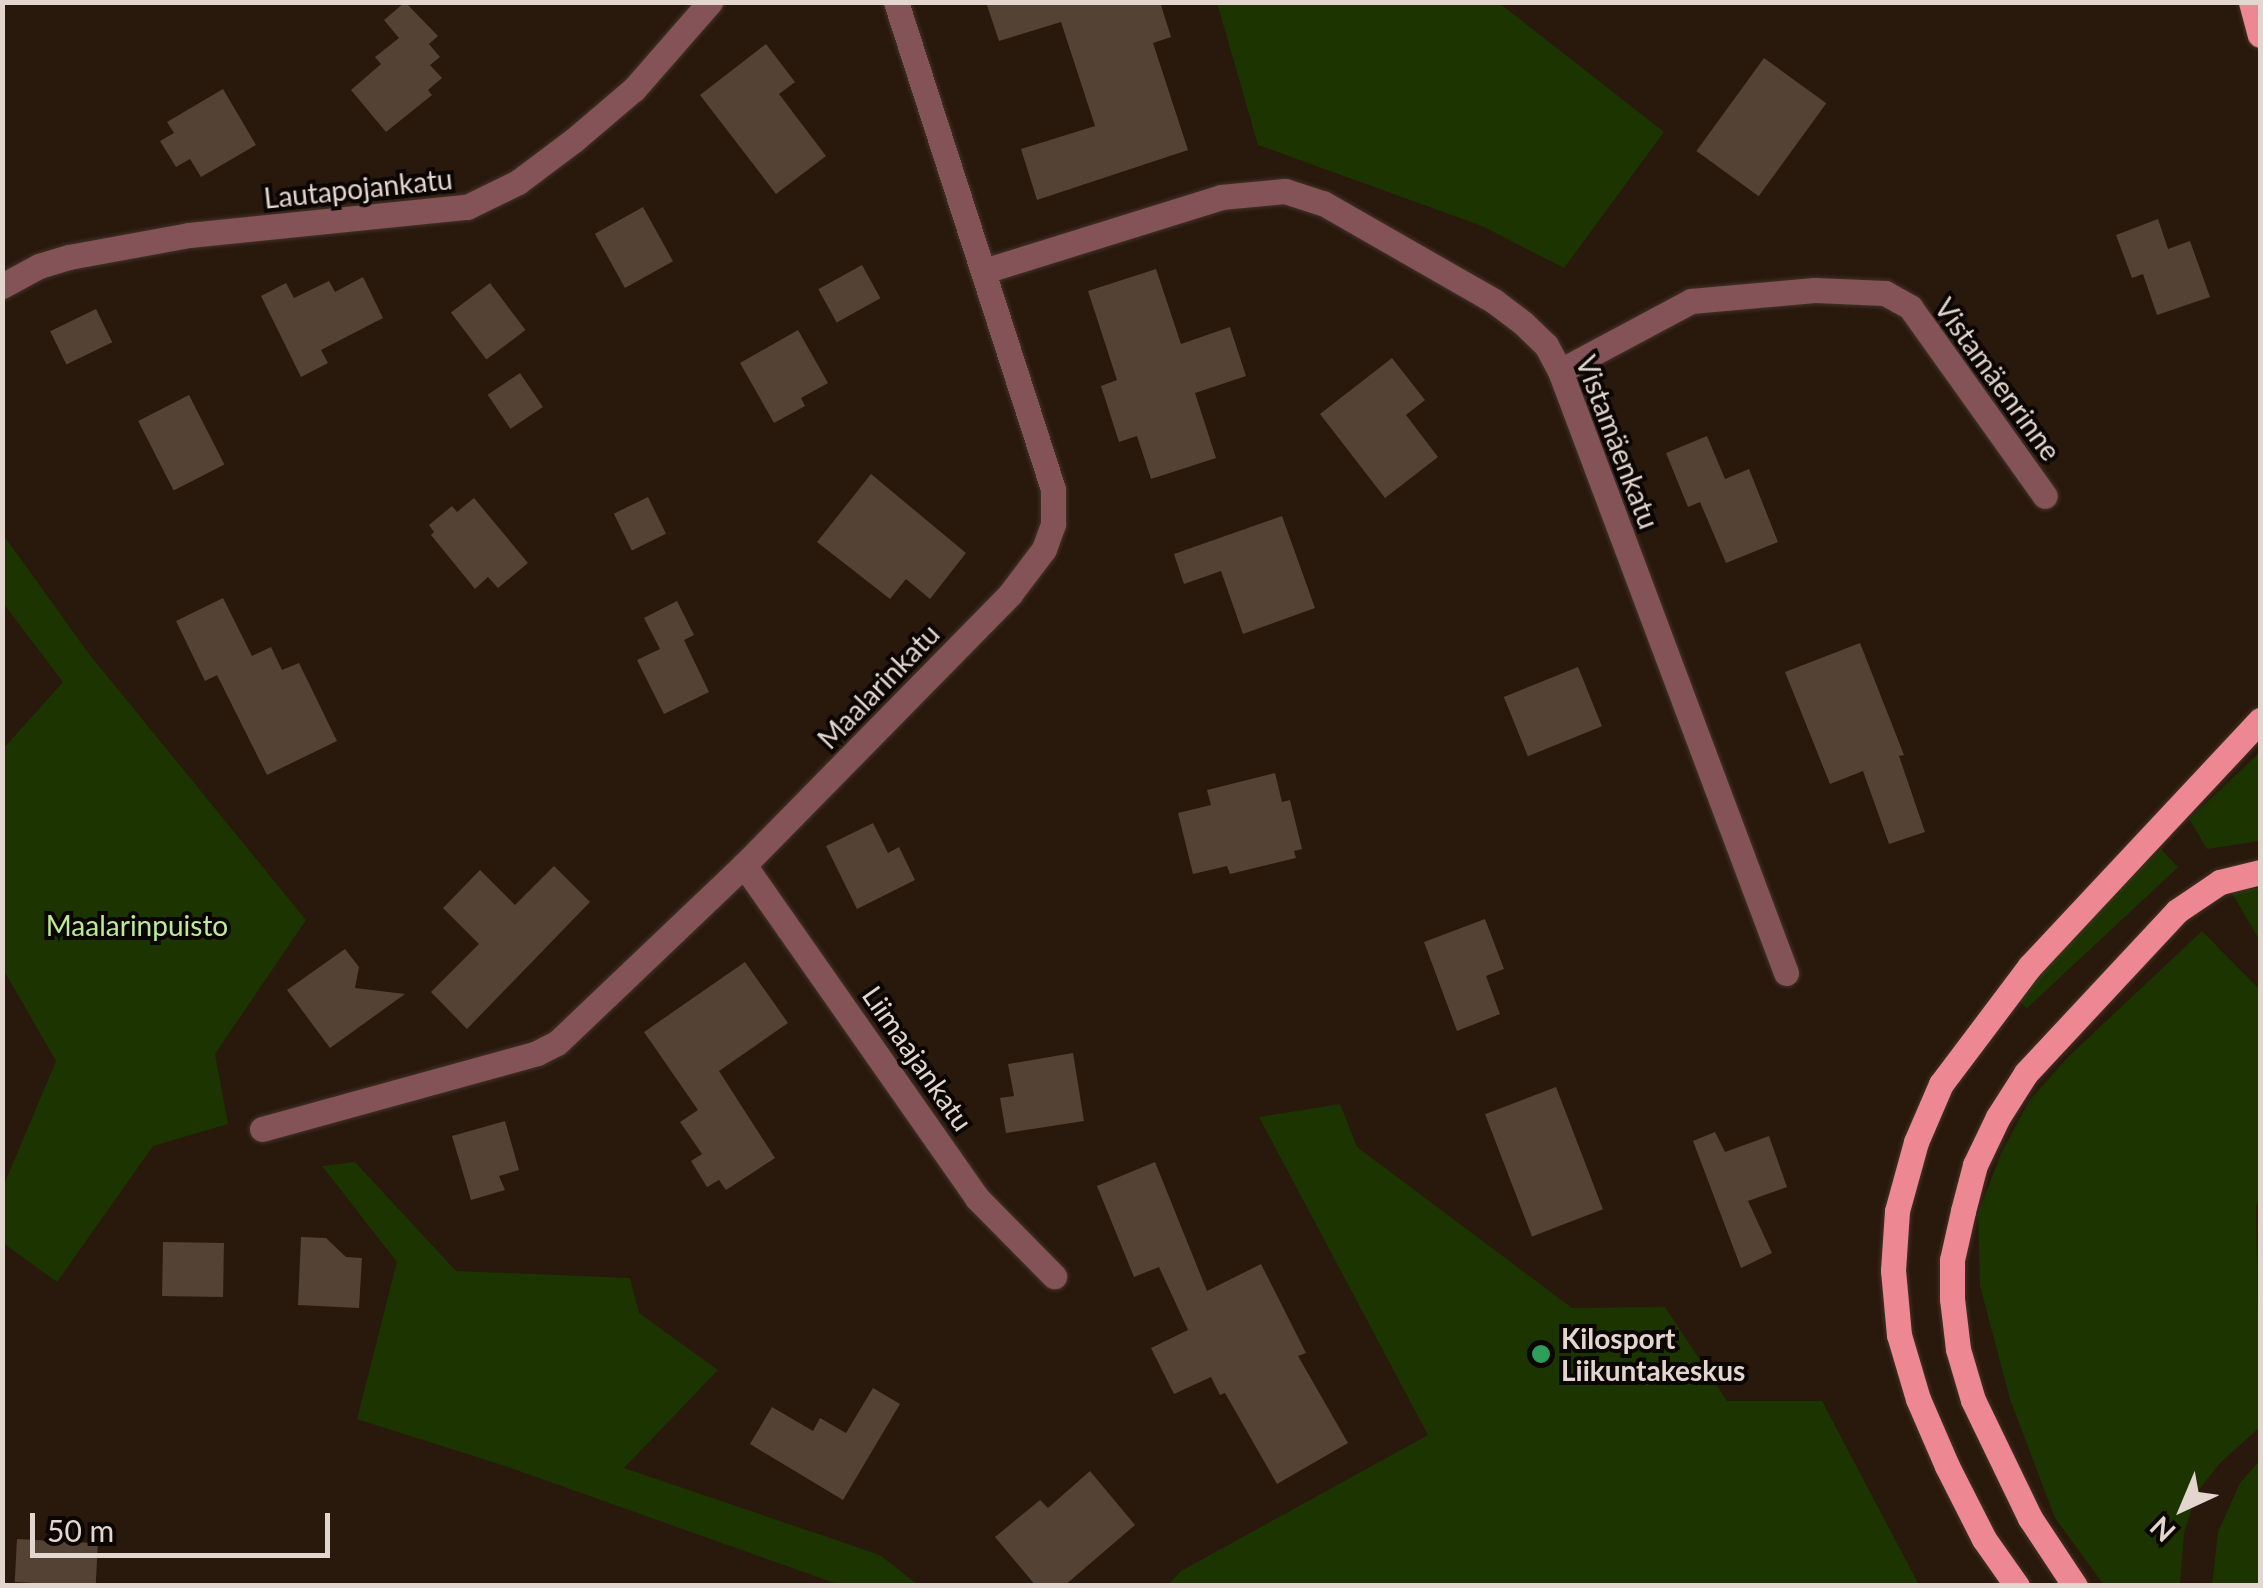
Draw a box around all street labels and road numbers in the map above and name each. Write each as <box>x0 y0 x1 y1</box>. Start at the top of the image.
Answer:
street label: Lautapojankatu <box>262 161 454 215</box>
street label: Vistamäenrinne <box>1928 291 2068 467</box>
street label: Vistamäenkatu <box>1570 351 1666 533</box>
street label: Maalarinkatu <box>810 617 946 755</box>
street label: Liimaajankatu <box>856 979 980 1137</box>

